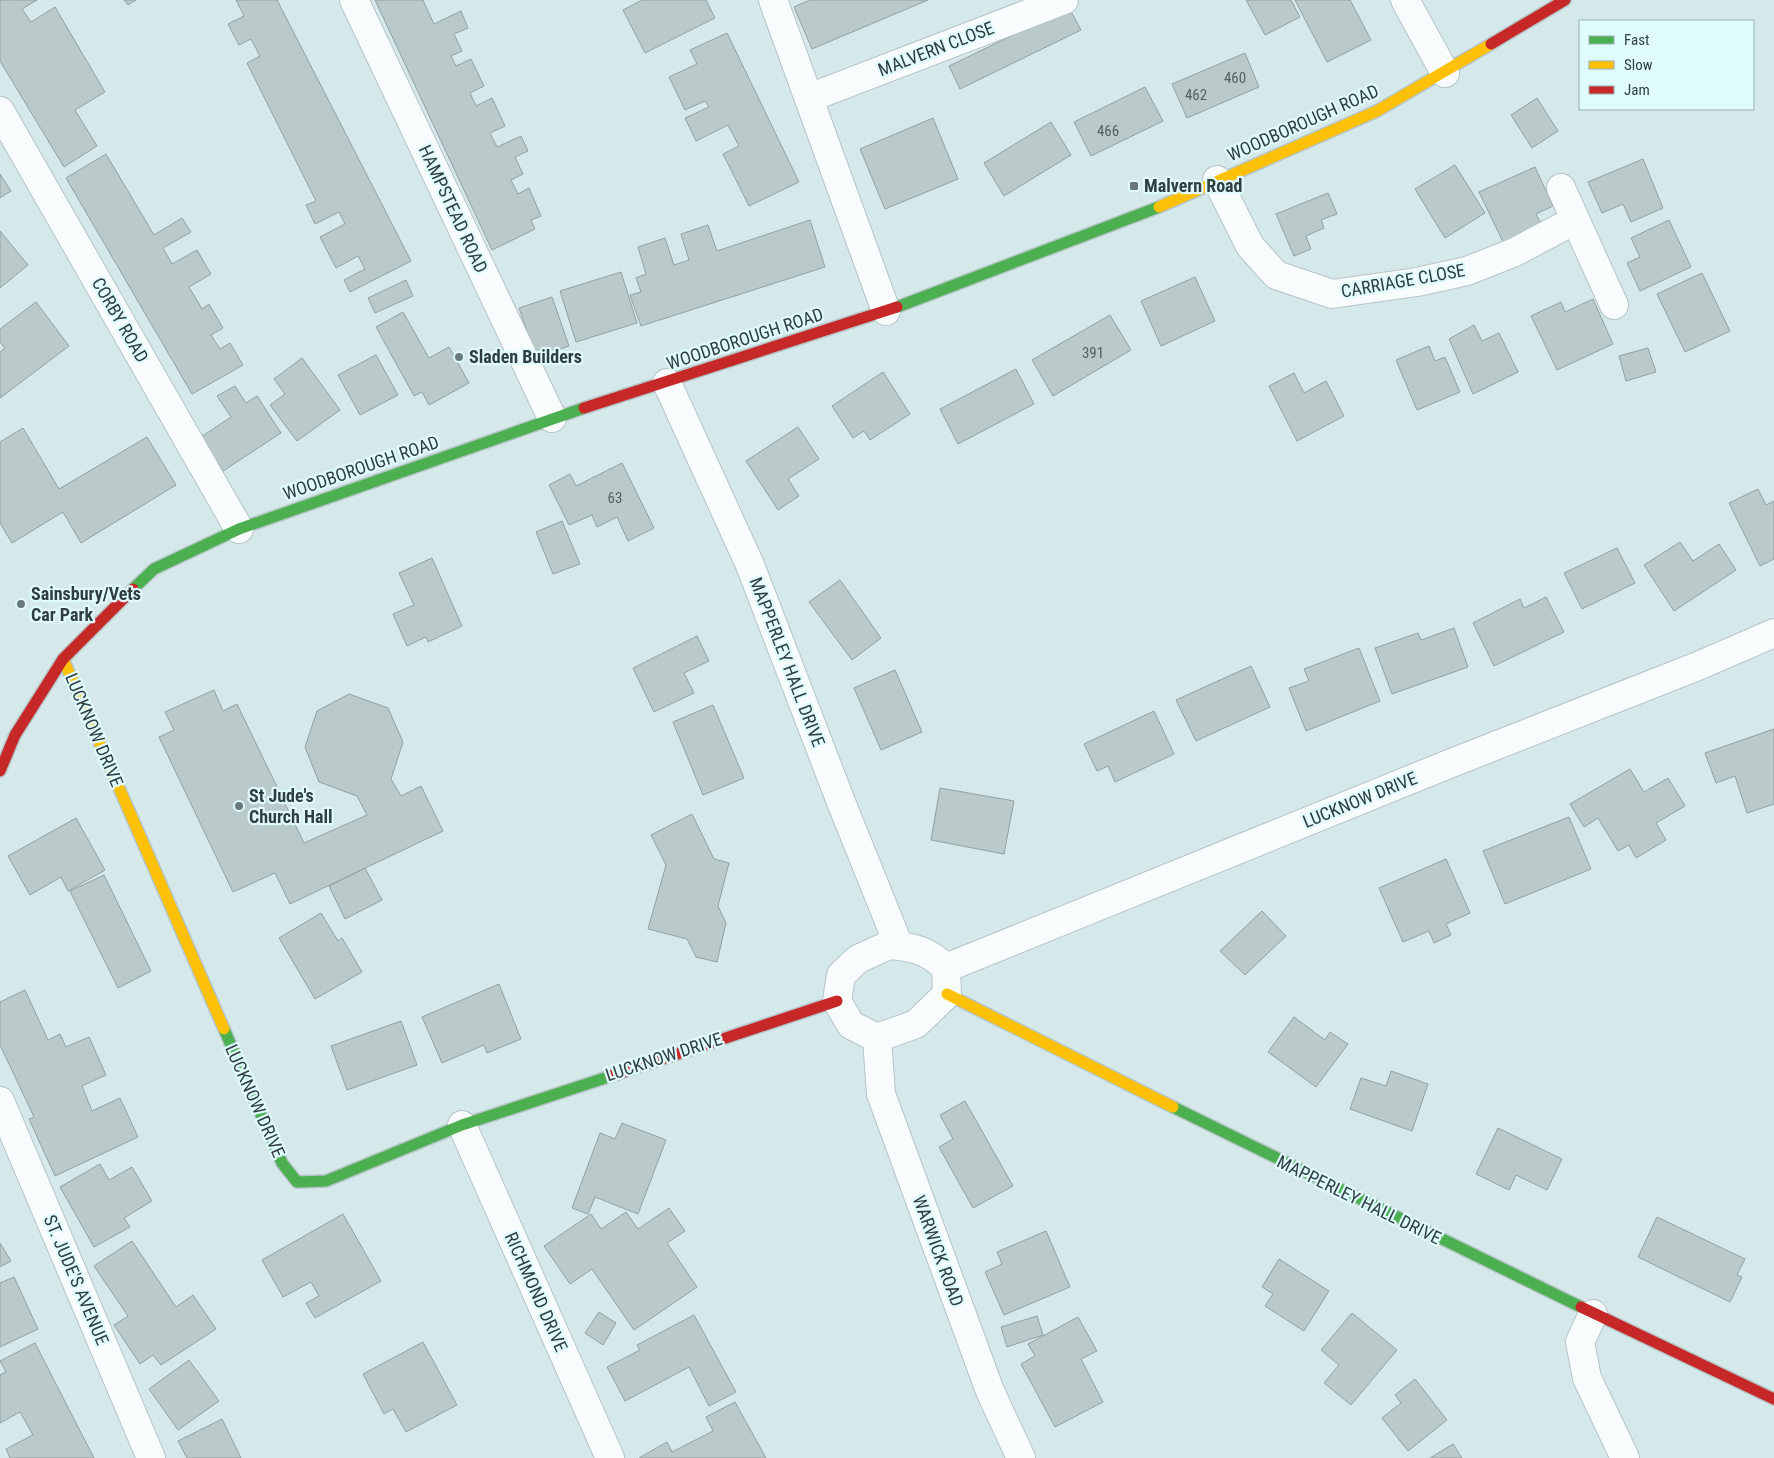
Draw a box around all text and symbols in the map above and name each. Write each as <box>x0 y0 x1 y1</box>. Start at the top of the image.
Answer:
street label: MALVERN CLOSE <box>875 17 997 80</box>
legend <box>1579 20 1754 110</box>
text: Fast <box>1624 31 1649 49</box>
text: Slow <box>1624 56 1653 74</box>
house number: 460 <box>1224 69 1246 87</box>
street label: WOODBOROUGH ROAD <box>1224 80 1382 165</box>
text: Jam <box>1624 81 1650 99</box>
house number: 462 <box>1185 86 1207 104</box>
house number: 466 <box>1097 122 1119 140</box>
street label: HAMPSTEAD ROAD <box>415 142 492 276</box>
place label: Malvern Road <box>1144 175 1243 196</box>
marker: Malvern Road <box>1128 180 1140 192</box>
street label: CARRIAGE CLOSE <box>1339 259 1467 302</box>
street label: CORBY ROAD <box>88 274 153 366</box>
street label: WOODBOROUGH ROAD <box>664 303 826 374</box>
house number: 391 <box>1082 344 1104 362</box>
place label: Sladen Builders <box>469 346 582 367</box>
marker: Sladen Builders <box>453 351 465 363</box>
street label: WOODBOROUGH ROAD <box>280 431 442 504</box>
house number: 63 <box>608 489 622 507</box>
street label: MAPPERLEY HALL DRIVE <box>745 574 830 750</box>
place label: Sainsbury/Vets Car Park <box>31 583 141 625</box>
marker: Sainsbury/Vets Car Park <box>15 598 27 610</box>
street label: LUCKNOW DRIVE <box>61 670 128 790</box>
street label: LUCKNOW DRIVE <box>1300 767 1420 832</box>
place label: St Jude's Church Hall <box>249 785 333 827</box>
marker: St Jude's Church Hall <box>233 800 245 812</box>
street label: LUCKNOW DRIVE <box>603 1028 725 1085</box>
street label: LUCKNOW DRIVE <box>221 1041 290 1161</box>
street label: MAPPERLEY HALL DRIVE <box>1274 1151 1445 1248</box>
street label: WARWICK ROAD <box>909 1193 968 1309</box>
street label: ST. JUDE'S AVENUE <box>40 1212 113 1348</box>
street label: RICHMOND DRIVE <box>501 1229 572 1355</box>

